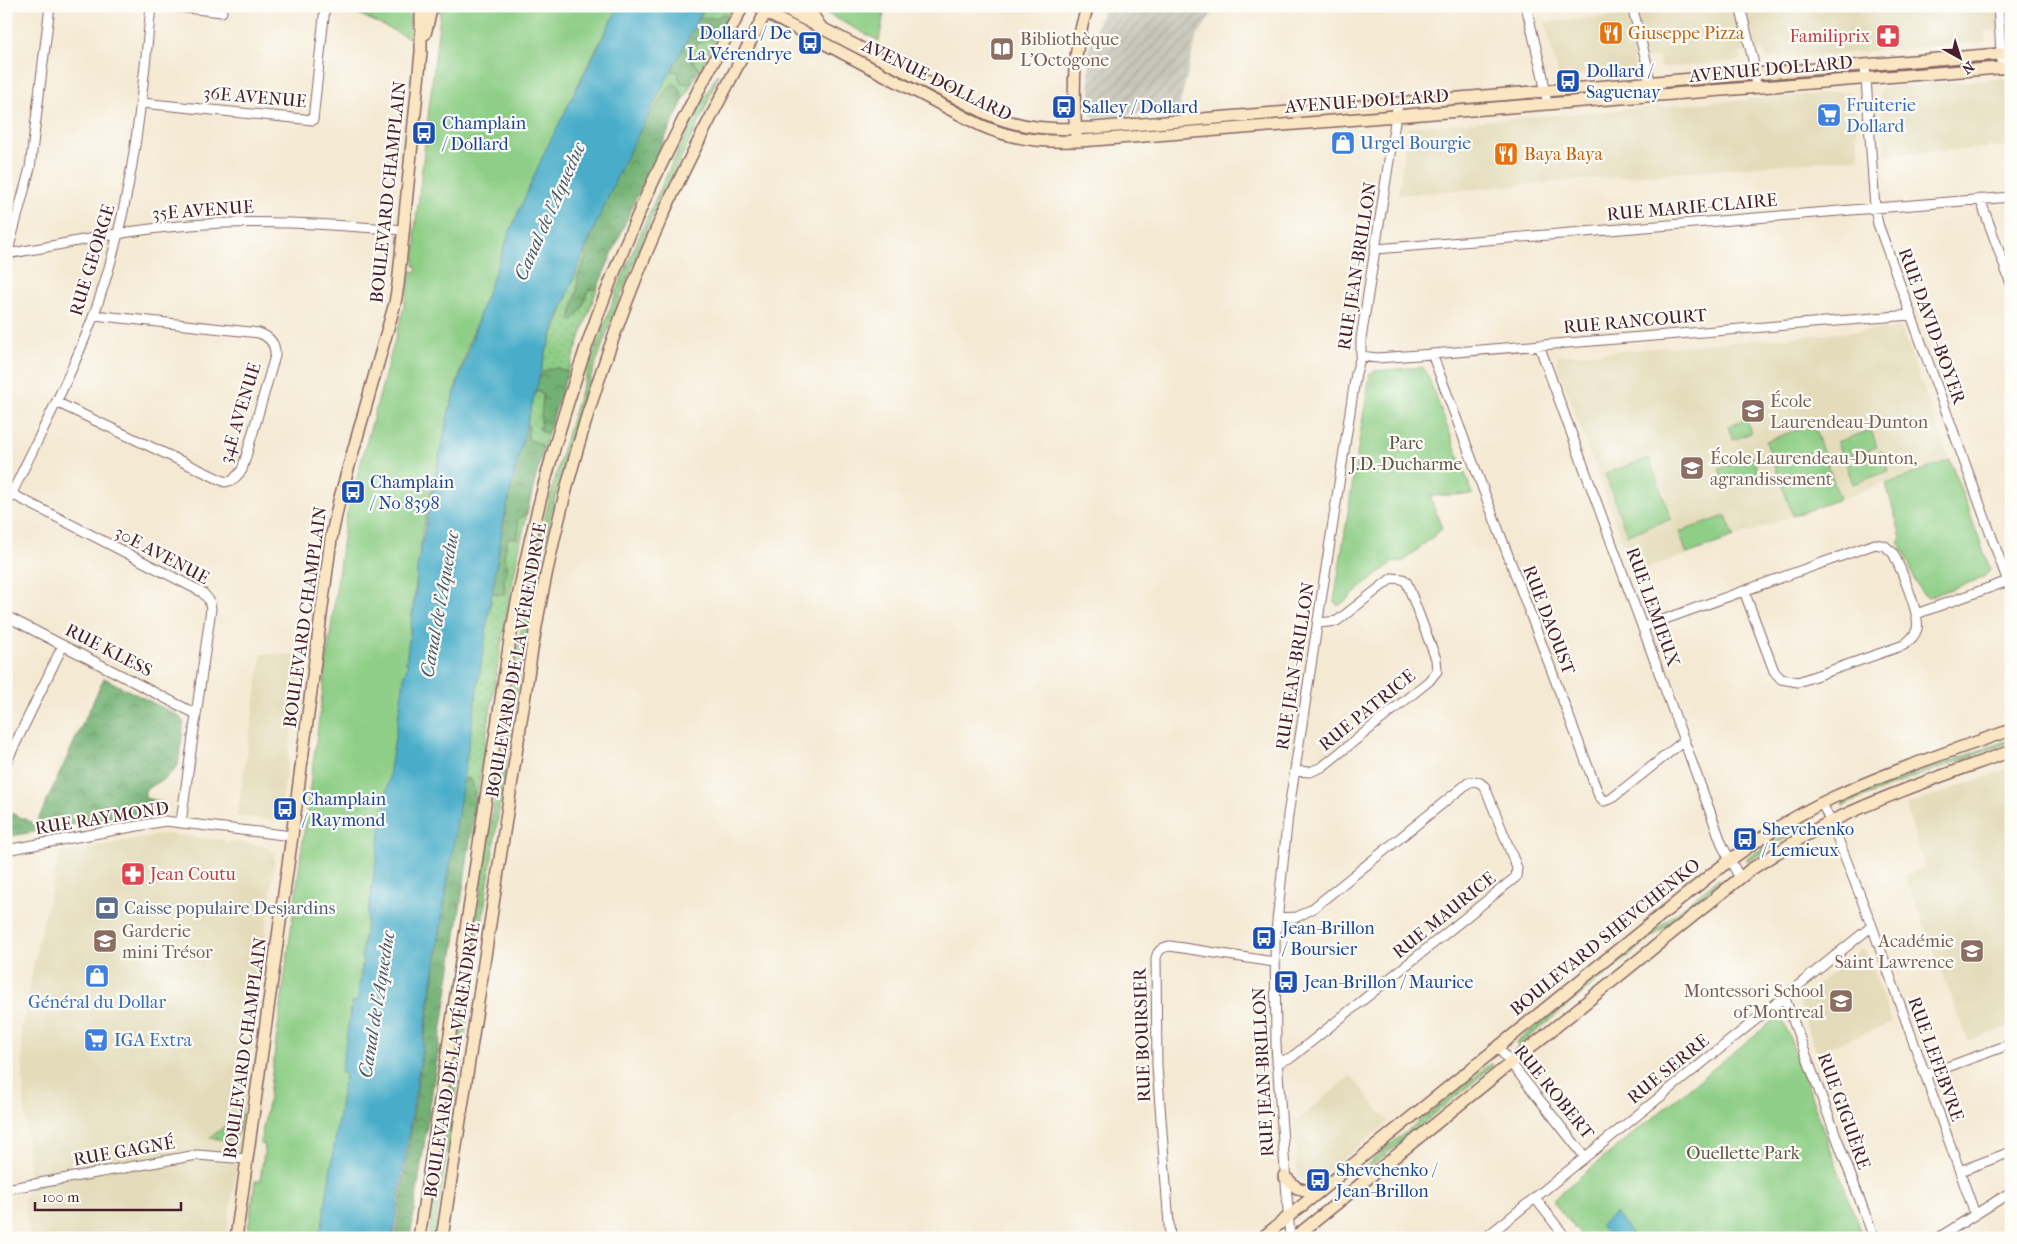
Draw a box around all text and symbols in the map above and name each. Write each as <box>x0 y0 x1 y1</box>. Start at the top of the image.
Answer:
restaurant icon: Giuseppe Pizza <box>1598 20 1624 46</box>
place label: Dollard / De La Vérendrye <box>687 23 792 65</box>
place label: Giuseppe Pizza <box>1628 23 1745 44</box>
pharmacy icon: Familiprix <box>1875 23 1901 49</box>
place label: Familiprix <box>1790 26 1871 47</box>
place label: Bibliothèque L’Octogone <box>1020 29 1119 71</box>
bus stop icon: Dollard / De La Vérendrye <box>797 30 823 56</box>
north arrow <box>1934 32 1984 82</box>
street label: AVENUE DOLLARD <box>858 35 1015 126</box>
library icon: Bibliothèque L’Octogone <box>989 36 1015 62</box>
street label: AVENUE DOLLARD <box>1687 52 1854 87</box>
text: N <box>1958 58 1977 78</box>
place label: Dollard / Saguenay <box>1586 61 1662 103</box>
bus stop icon: Dollard / Saguenay <box>1555 68 1581 94</box>
street label: BOULEVARD CHAMPLAIN <box>366 80 411 304</box>
street label: 36E AVENUE <box>202 83 308 112</box>
street label: AVENUE DOLLARD <box>1284 85 1450 118</box>
bus stop icon: Salley / Dollard <box>1051 94 1077 120</box>
place label: Fruiterie Dollard <box>1846 95 1916 137</box>
place label: Salley / Dollard <box>1082 97 1198 118</box>
supermarket icon: Fruiterie Dollard <box>1816 102 1842 128</box>
place label: Champlain / Dollard <box>441 113 527 155</box>
bus stop icon: Champlain / Dollard <box>411 120 437 146</box>
shop icon: Urgel Bourgie <box>1330 130 1356 156</box>
place label: Urgel Bourgie <box>1360 133 1471 154</box>
water label: Canal de l'Aqueduc <box>510 138 591 284</box>
restaurant icon: Baya Baya <box>1493 141 1519 167</box>
place label: Baya Baya <box>1524 144 1603 165</box>
street label: RUE JEAN-BRILLON <box>1334 180 1381 352</box>
street label: RUE MARIE-CLAIRE <box>1606 190 1778 225</box>
street label: 35E AVENUE <box>151 196 255 225</box>
street label: RUE GEORGE <box>66 202 119 318</box>
street label: RUE DAVID-BOYER <box>1894 245 1970 408</box>
street label: RUE RANCOURT <box>1562 305 1709 338</box>
street label: 34E AVENUE <box>215 360 266 466</box>
place label: École Laurendeau-Dunton <box>1770 390 1929 433</box>
school or university icon: École Laurendeau-Dunton <box>1740 398 1766 424</box>
park label: Parc J.D.-Ducharme <box>1348 433 1462 475</box>
place label: École Laurendeau-Dunton, agrandissement <box>1710 447 1918 490</box>
school or university icon: École Laurendeau-Dunton, agrandissement <box>1679 455 1705 481</box>
place label: Champlain / No 8398 <box>369 472 455 514</box>
bus stop icon: Champlain / No 8398 <box>340 479 366 505</box>
street label: BOULEVARD CHAMPLAIN <box>280 505 331 729</box>
street label: BOULEVARD DE LA VÉRENDRYE <box>481 521 551 799</box>
street label: 30E AVENUE <box>111 522 213 589</box>
water label: Canal de l'Aqueduc <box>416 528 464 679</box>
street label: RUE LEMIEUX <box>1621 545 1684 670</box>
street label: RUE DAOUST <box>1518 563 1579 679</box>
street label: RUE JEAN-BRILLON <box>1272 580 1319 752</box>
street label: RUE KLESS <box>62 620 156 681</box>
street label: RUE PATRICE <box>1315 665 1420 756</box>
place label: Champlain / Raymond <box>301 789 387 831</box>
bus stop icon: Champlain / Raymond <box>272 796 298 822</box>
street label: RUE RAYMOND <box>34 798 171 839</box>
place label: Shevchenko / Lemieux <box>1761 819 1854 861</box>
bus stop icon: Shevchenko / Lemieux <box>1732 826 1758 852</box>
street label: BOULEVARD SHEVCHENKO <box>1506 854 1704 1020</box>
pharmacy icon: Jean Coutu <box>120 861 146 887</box>
place label: Jean Coutu <box>148 864 236 885</box>
street label: RUE MAURICE <box>1389 868 1500 963</box>
bank icon: Caisse populaire Desjardins <box>94 895 120 921</box>
place label: Caisse populaire Desjardins <box>124 898 336 919</box>
place label: Jean-Brillon / Boursier <box>1280 918 1375 960</box>
street label: BOULEVARD DE LA VÉRENDRYE <box>419 920 485 1200</box>
place label: Garderie mini Trésor <box>122 921 213 963</box>
bus stop icon: Jean-Brillon / Boursier <box>1251 925 1277 951</box>
school or university icon: Garderie mini Trésor <box>92 928 118 954</box>
water label: Canal de l'Aqueduc <box>355 928 400 1079</box>
place label: Académie Saint Lawrence <box>1835 931 1954 973</box>
street label: BOULEVARD CHAMPLAIN <box>220 936 271 1160</box>
school or university icon: Académie Saint Lawrence <box>1959 938 1985 964</box>
shop icon: Général du Dollar <box>84 963 110 989</box>
street label: RUE BOURSIER <box>1130 967 1155 1103</box>
bus stop icon: Jean-Brillon / Maurice <box>1273 969 1299 995</box>
place label: Jean-Brillon / Maurice <box>1302 972 1474 993</box>
place label: Montessori School of Montreal <box>1684 981 1824 1023</box>
street label: RUE JEAN-BRILLON <box>1249 986 1278 1157</box>
school or university icon: Montessori School of Montreal <box>1828 988 1854 1014</box>
place label: Général du Dollar <box>28 992 166 1013</box>
street label: RUE LEFEBVRE <box>1903 994 1968 1124</box>
supermarket icon: IGA Extra <box>83 1027 109 1053</box>
place label: IGA Extra <box>114 1030 193 1051</box>
street label: RUE SERRE <box>1623 1030 1713 1109</box>
street label: RUE ROBERT <box>1509 1041 1598 1144</box>
street label: RUE GIGUÈRE <box>1813 1050 1875 1172</box>
street label: RUE GAGNÉ <box>72 1131 176 1171</box>
park label: Ouellette Park <box>1686 1143 1800 1164</box>
place label: Shevchenko / Jean-Brillon <box>1334 1160 1438 1202</box>
bus stop icon: Shevchenko / Jean-Brillon <box>1305 1167 1331 1193</box>
scale bar <box>35 1179 181 1211</box>
text: 100 m <box>42 1188 80 1206</box>

